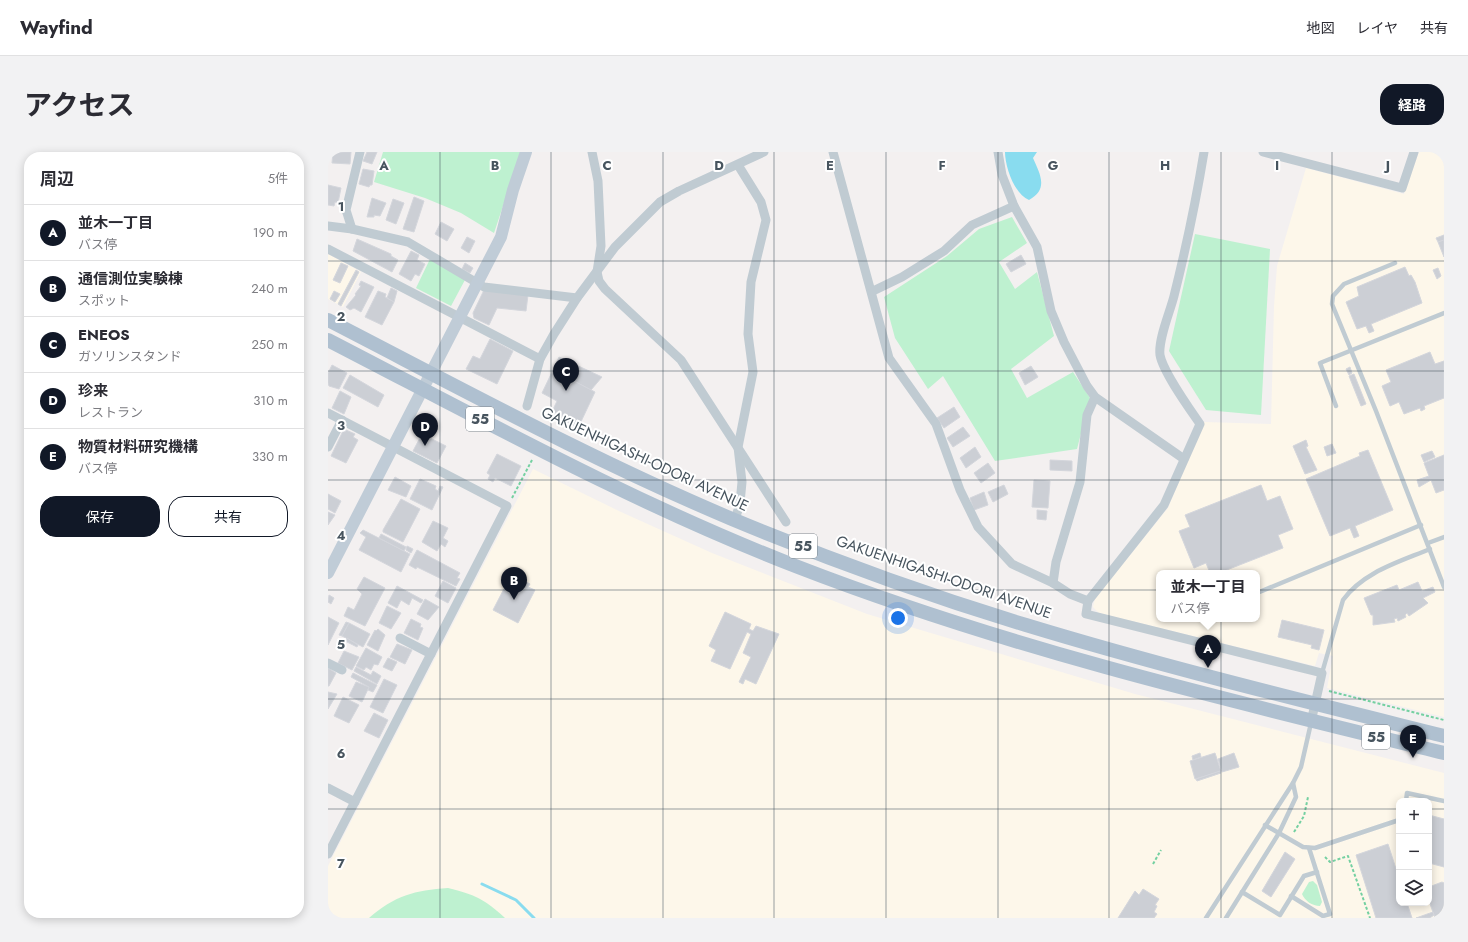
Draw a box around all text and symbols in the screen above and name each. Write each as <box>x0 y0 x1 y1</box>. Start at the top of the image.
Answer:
text: Wayfind <box>20 14 93 41</box>
text: 地図 <box>1306 18 1334 38</box>
text: レイヤ <box>1356 18 1398 38</box>
text: 共有 <box>1420 18 1448 38</box>
button: 経路 <box>1380 84 1444 125</box>
text: アクセス <box>24 85 135 126</box>
text: A <box>378 156 389 175</box>
text: B <box>491 156 500 175</box>
text: C <box>602 156 612 175</box>
text: D <box>714 156 724 175</box>
text: E <box>826 156 834 175</box>
text: F <box>938 156 946 175</box>
text: G <box>1048 156 1059 175</box>
text: H <box>1160 156 1170 175</box>
text: I <box>1275 156 1279 175</box>
text: J <box>1383 156 1390 175</box>
text: 周辺 <box>40 167 74 191</box>
text: 5件 <box>268 169 288 188</box>
text: 1 <box>338 197 344 216</box>
text: 並木一丁目 <box>78 212 153 234</box>
text: A <box>48 223 58 242</box>
text: 190 m <box>253 223 288 242</box>
text: バス停 <box>78 235 117 254</box>
text: 通信測位実験棟 <box>78 268 183 290</box>
text: B <box>49 279 57 298</box>
text: 240 m <box>251 279 288 298</box>
text: スポット <box>78 291 130 310</box>
text: 2 <box>337 307 345 326</box>
text: ENEOS <box>78 324 130 346</box>
text: C <box>48 335 58 354</box>
text: 250 m <box>251 335 288 354</box>
text: ガソリンスタンド <box>78 347 182 366</box>
pin: C <box>553 358 579 391</box>
text: 珍来 <box>78 380 108 402</box>
text: D <box>48 391 58 410</box>
text: 310 m <box>253 391 288 410</box>
street label: GAKUENHIGASHI-ODORI AVENUE <box>538 401 752 517</box>
text: レストラン <box>78 403 143 422</box>
road number: 55 <box>466 407 494 431</box>
pin: D <box>412 413 438 446</box>
text: 3 <box>337 416 345 435</box>
text: 物質材料研究機構 <box>78 436 198 458</box>
text: E <box>49 447 57 466</box>
text: 330 m <box>252 447 288 466</box>
text: バス停 <box>78 459 117 478</box>
button: 保存 <box>40 496 160 537</box>
button: 共有 <box>168 496 288 537</box>
text: 4 <box>336 526 346 545</box>
street label: GAKUENHIGASHI-ODORI AVENUE <box>833 530 1055 624</box>
road number: 55 <box>789 534 817 558</box>
pin: B <box>501 567 527 600</box>
popup <box>1156 570 1260 622</box>
text: 並木一丁目 <box>1170 576 1246 598</box>
text: バス停 <box>1170 599 1210 618</box>
your location <box>888 608 908 628</box>
text: 5 <box>337 635 345 654</box>
pin: A <box>1195 635 1221 668</box>
road number: 55 <box>1362 725 1390 749</box>
pin: E <box>1400 725 1426 758</box>
text: 6 <box>337 744 346 763</box>
map controls <box>1396 798 1432 906</box>
button: + <box>1396 798 1432 834</box>
button: − <box>1396 834 1432 870</box>
text: 7 <box>337 854 345 873</box>
button: layers <box>1396 870 1432 906</box>

